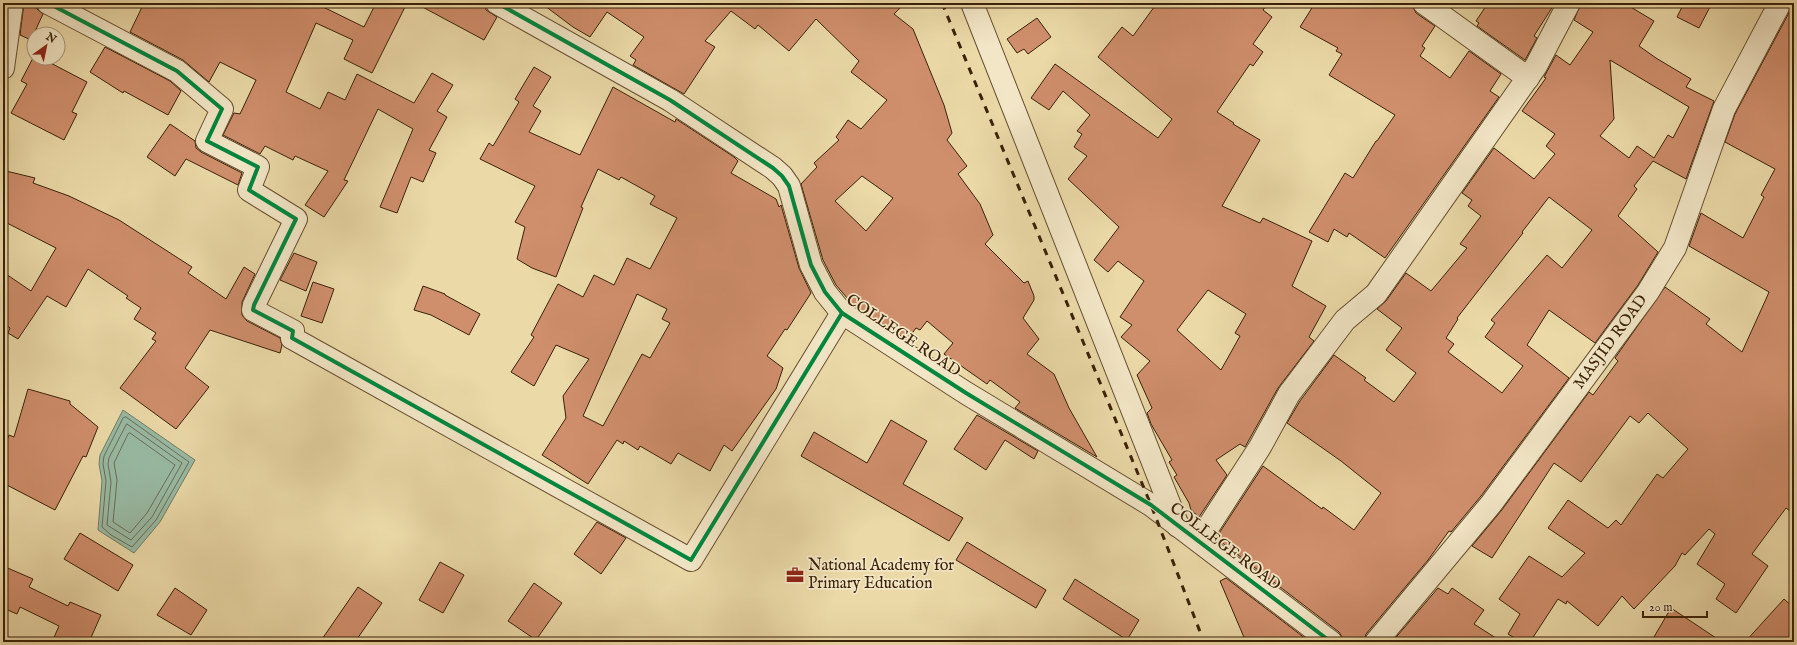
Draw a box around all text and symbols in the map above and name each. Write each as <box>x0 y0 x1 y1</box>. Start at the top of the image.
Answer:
north arrow <box>26 26 66 66</box>
text: N <box>42 29 59 47</box>
street label: COLLEGE ROAD <box>842 290 964 382</box>
street label: MASJID ROAD <box>1569 291 1652 393</box>
street label: COLLEGE ROAD <box>1165 499 1285 595</box>
place label: National Academy for Primary Education <box>808 556 954 594</box>
office icon: National Academy for Primary Education <box>785 565 805 585</box>
scale bar <box>1643 593 1707 619</box>
text: 20 m <box>1649 600 1672 615</box>

